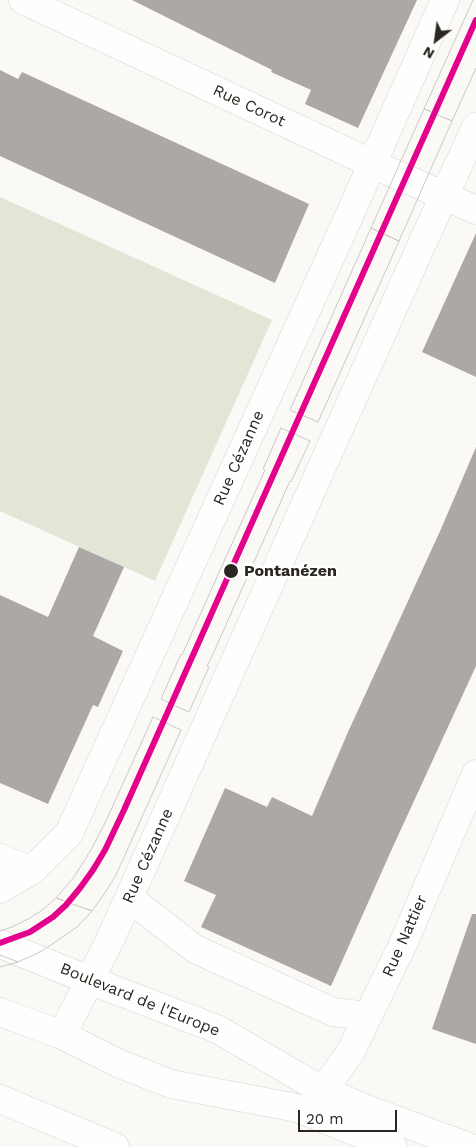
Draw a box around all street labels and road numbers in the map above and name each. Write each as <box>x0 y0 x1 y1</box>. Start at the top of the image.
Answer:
street label: Rue Corot <box>210 81 288 131</box>
street label: Rue Cézanne <box>210 408 268 508</box>
street label: Rue Cézanne <box>119 806 177 906</box>
street label: Rue Nattier <box>378 892 432 980</box>
street label: Boulevard de l'Europe <box>57 959 223 1041</box>

